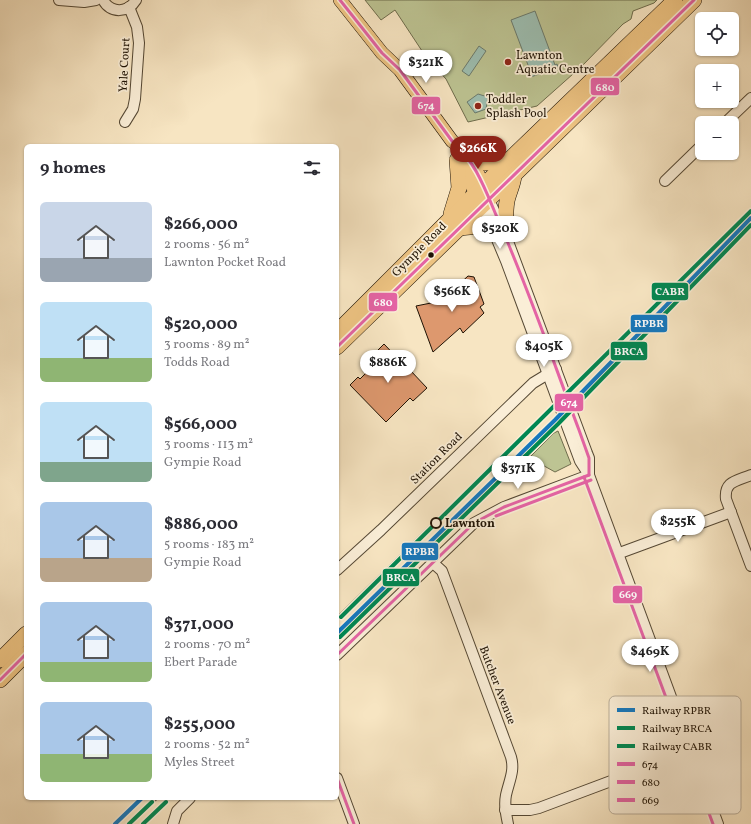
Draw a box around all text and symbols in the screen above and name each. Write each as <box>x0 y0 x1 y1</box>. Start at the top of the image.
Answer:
map controls <box>695 12 739 160</box>
button: locate <box>695 12 739 56</box>
street label: Yale Court <box>116 37 134 93</box>
place label: Lawnton Aquatic Centre <box>516 48 595 78</box>
pin: $321K <box>398 50 454 84</box>
text: $321K <box>408 54 444 72</box>
marker: Lawnton Aquatic Centre <box>503 57 513 67</box>
button: + <box>695 64 739 108</box>
line badge: 680 <box>590 77 620 96</box>
text: 680 <box>596 81 615 96</box>
place label: Toddler Splash Pool <box>486 92 547 122</box>
line badge: 674 <box>411 96 441 115</box>
text: 674 <box>417 99 435 114</box>
marker: Toddler Splash Pool <box>473 101 483 111</box>
button: − <box>695 116 739 160</box>
pin: $266K <box>450 136 506 170</box>
text: $266K <box>459 140 497 158</box>
text: 9 homes <box>40 157 106 180</box>
icon: filters <box>301 157 323 179</box>
text: $266,000 <box>164 213 238 236</box>
pin: $520K <box>472 216 528 250</box>
icon: home <box>72 218 120 266</box>
street label: Gympie Road <box>389 219 451 281</box>
text: $520K <box>481 220 519 238</box>
text: 2 rooms · 56 m² <box>164 236 249 254</box>
unlabelled marker <box>426 250 436 260</box>
text: Lawnton Pocket Road <box>164 254 286 272</box>
pin: $566K <box>424 279 480 313</box>
line badge: CABR <box>651 282 689 301</box>
text: $566K <box>433 283 471 301</box>
text: CABR <box>655 285 685 300</box>
line badge: 680 <box>368 292 398 312</box>
text: 680 <box>374 296 393 311</box>
text: $520,000 <box>164 313 238 336</box>
line badge: RPBR <box>630 314 668 333</box>
text: RPBR <box>634 317 664 332</box>
icon: home <box>72 318 120 366</box>
pin: $405K <box>516 334 572 368</box>
text: 3 rooms · 89 m² <box>164 336 250 354</box>
text: $405K <box>525 338 563 356</box>
line badge: BRCA <box>610 341 648 361</box>
text: BRCA <box>614 345 644 360</box>
pin: $886K <box>360 350 416 384</box>
text: Todds Road <box>164 354 230 372</box>
text: $886K <box>369 354 407 372</box>
line badge: 674 <box>554 393 584 412</box>
text: 674 <box>560 396 578 411</box>
text: $566,000 <box>164 413 237 436</box>
icon: home <box>72 418 120 466</box>
street label: Station Road <box>407 429 466 488</box>
text: 3 rooms · 113 m² <box>164 436 253 454</box>
text: Gympie Road <box>164 454 242 472</box>
pin: $371K <box>490 456 546 490</box>
text: $371K <box>501 460 535 478</box>
pin: $255K <box>650 509 706 543</box>
text: $886,000 <box>164 513 238 536</box>
text: $255K <box>660 513 696 531</box>
place label: Lawnton <box>445 516 495 532</box>
marker: Lawnton <box>430 517 442 529</box>
icon: home <box>72 518 120 566</box>
text: 5 rooms · 183 m² <box>164 536 254 554</box>
line badge: RPBR <box>401 542 439 561</box>
text: RPBR <box>405 545 435 560</box>
text: Gympie Road <box>164 554 242 572</box>
line badge: BRCA <box>382 568 420 587</box>
text: BRCA <box>386 571 416 586</box>
line badge: 669 <box>612 585 643 604</box>
text: 669 <box>619 588 637 603</box>
text: $371,000 <box>164 613 234 636</box>
icon: home <box>72 618 120 666</box>
text: 2 rooms · 70 m² <box>164 636 250 654</box>
pin: $469K <box>622 639 678 673</box>
text: $469K <box>631 643 669 661</box>
street label: Butcher Avenue <box>475 644 520 727</box>
text: Ebert Parade <box>164 654 237 672</box>
legend <box>609 696 741 814</box>
text: Railway RPBR <box>642 704 712 719</box>
text: $255,000 <box>164 713 235 736</box>
icon: home <box>72 718 120 766</box>
text: Railway BRCA <box>642 722 712 737</box>
text: 2 rooms · 52 m² <box>164 736 250 754</box>
text: Railway CABR <box>642 740 713 755</box>
text: Myles Street <box>164 754 235 772</box>
text: 674 <box>642 758 659 773</box>
text: 680 <box>642 776 660 791</box>
text: 669 <box>642 794 659 809</box>

